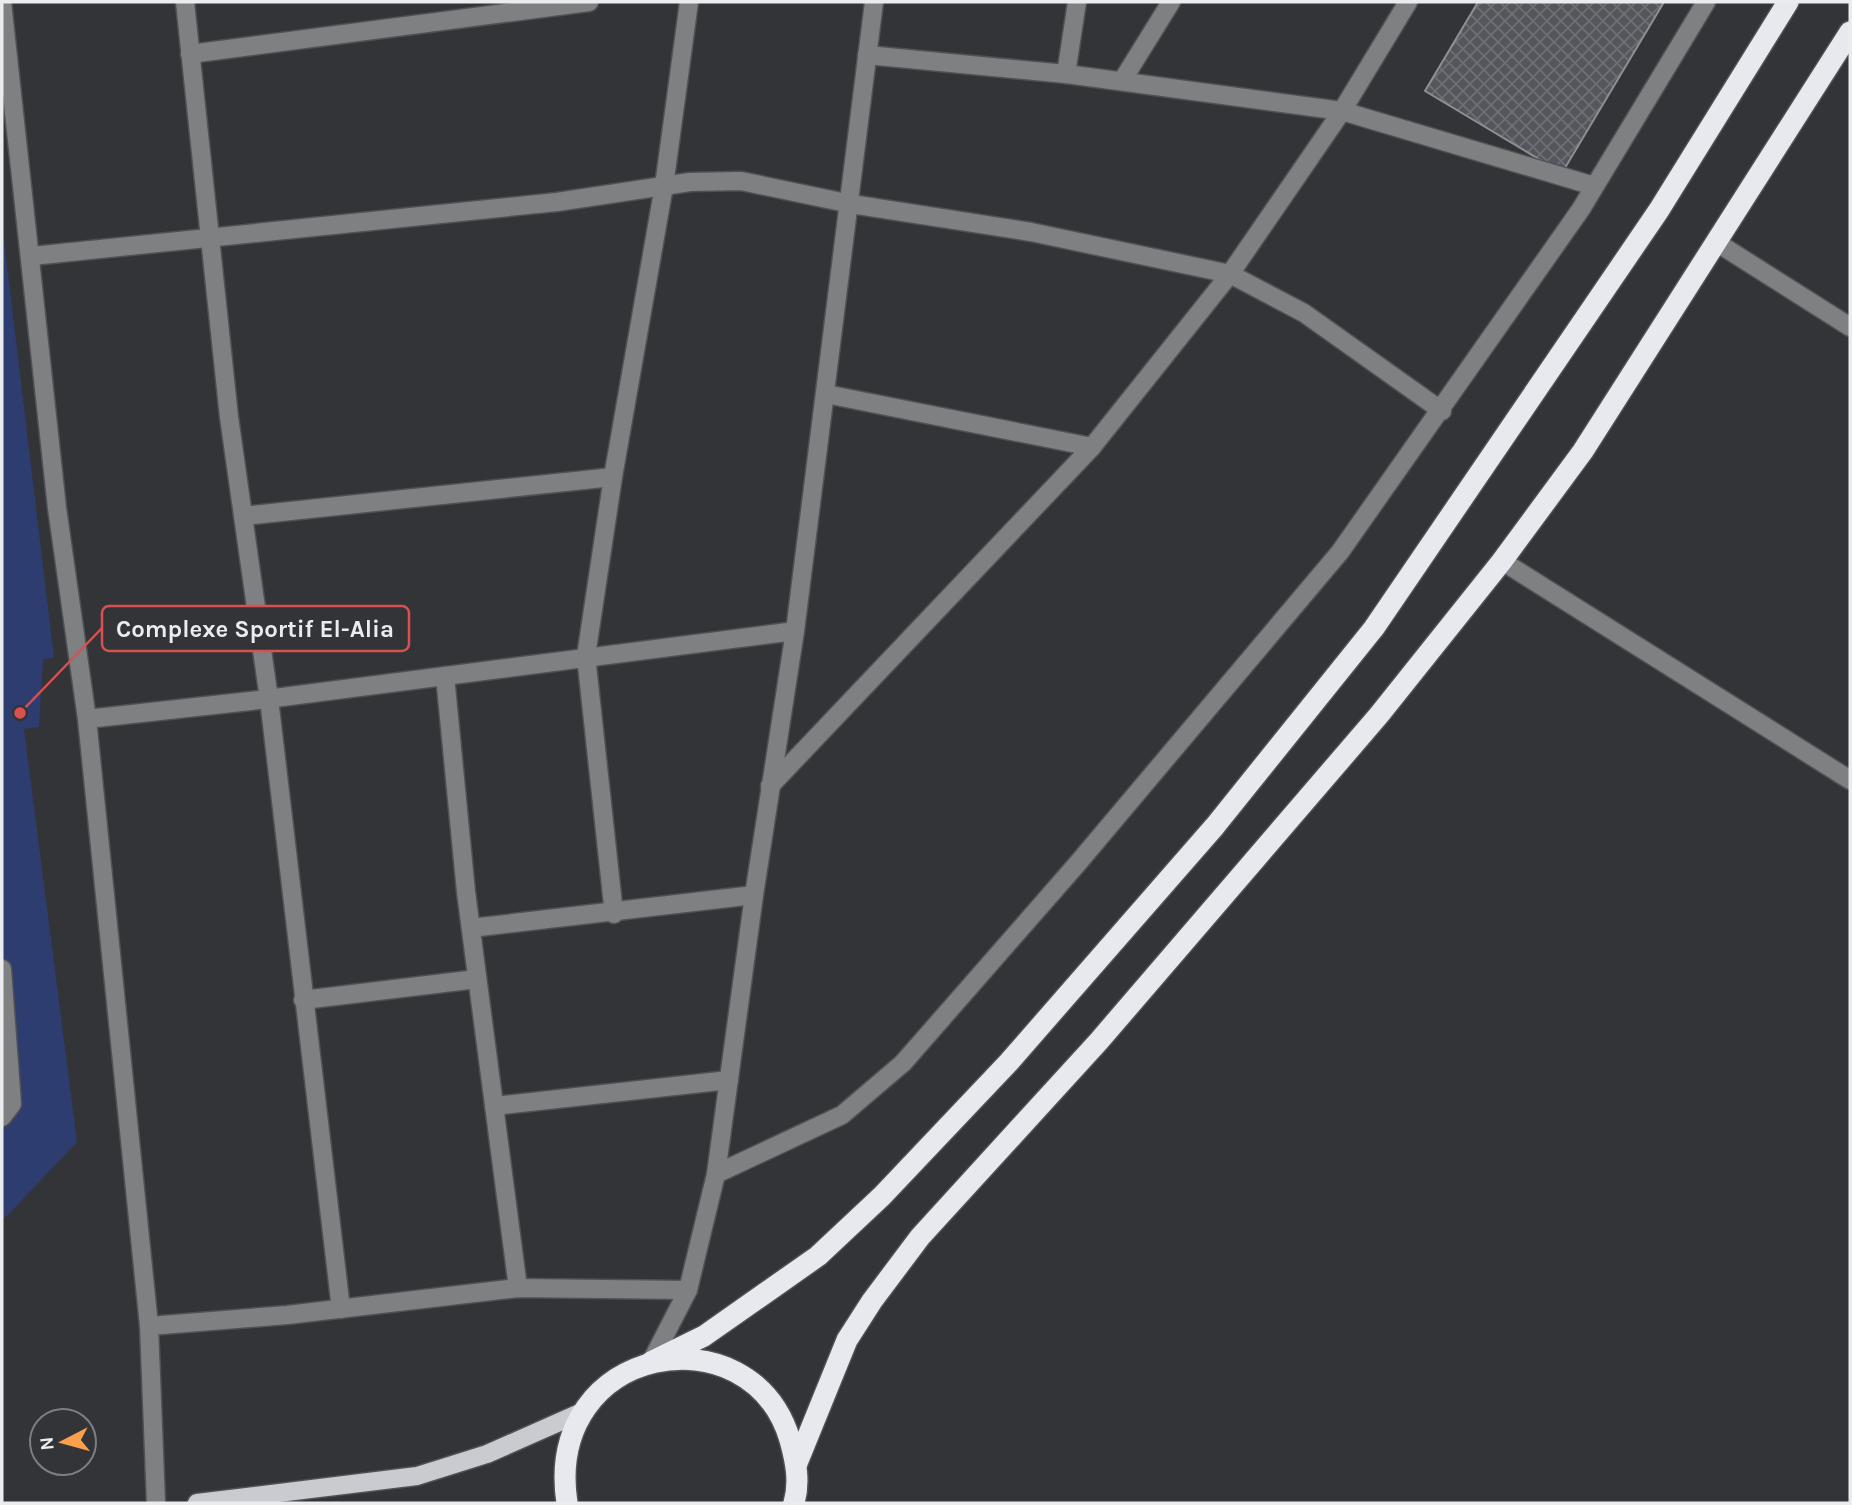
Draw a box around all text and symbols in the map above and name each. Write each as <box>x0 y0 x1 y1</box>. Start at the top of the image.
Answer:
callout: Complexe Sportif El-Alia <box>102 606 409 651</box>
text: Complexe Sportif El-Alia <box>116 615 394 643</box>
north arrow <box>28 1407 98 1477</box>
text: N <box>35 1436 59 1452</box>

